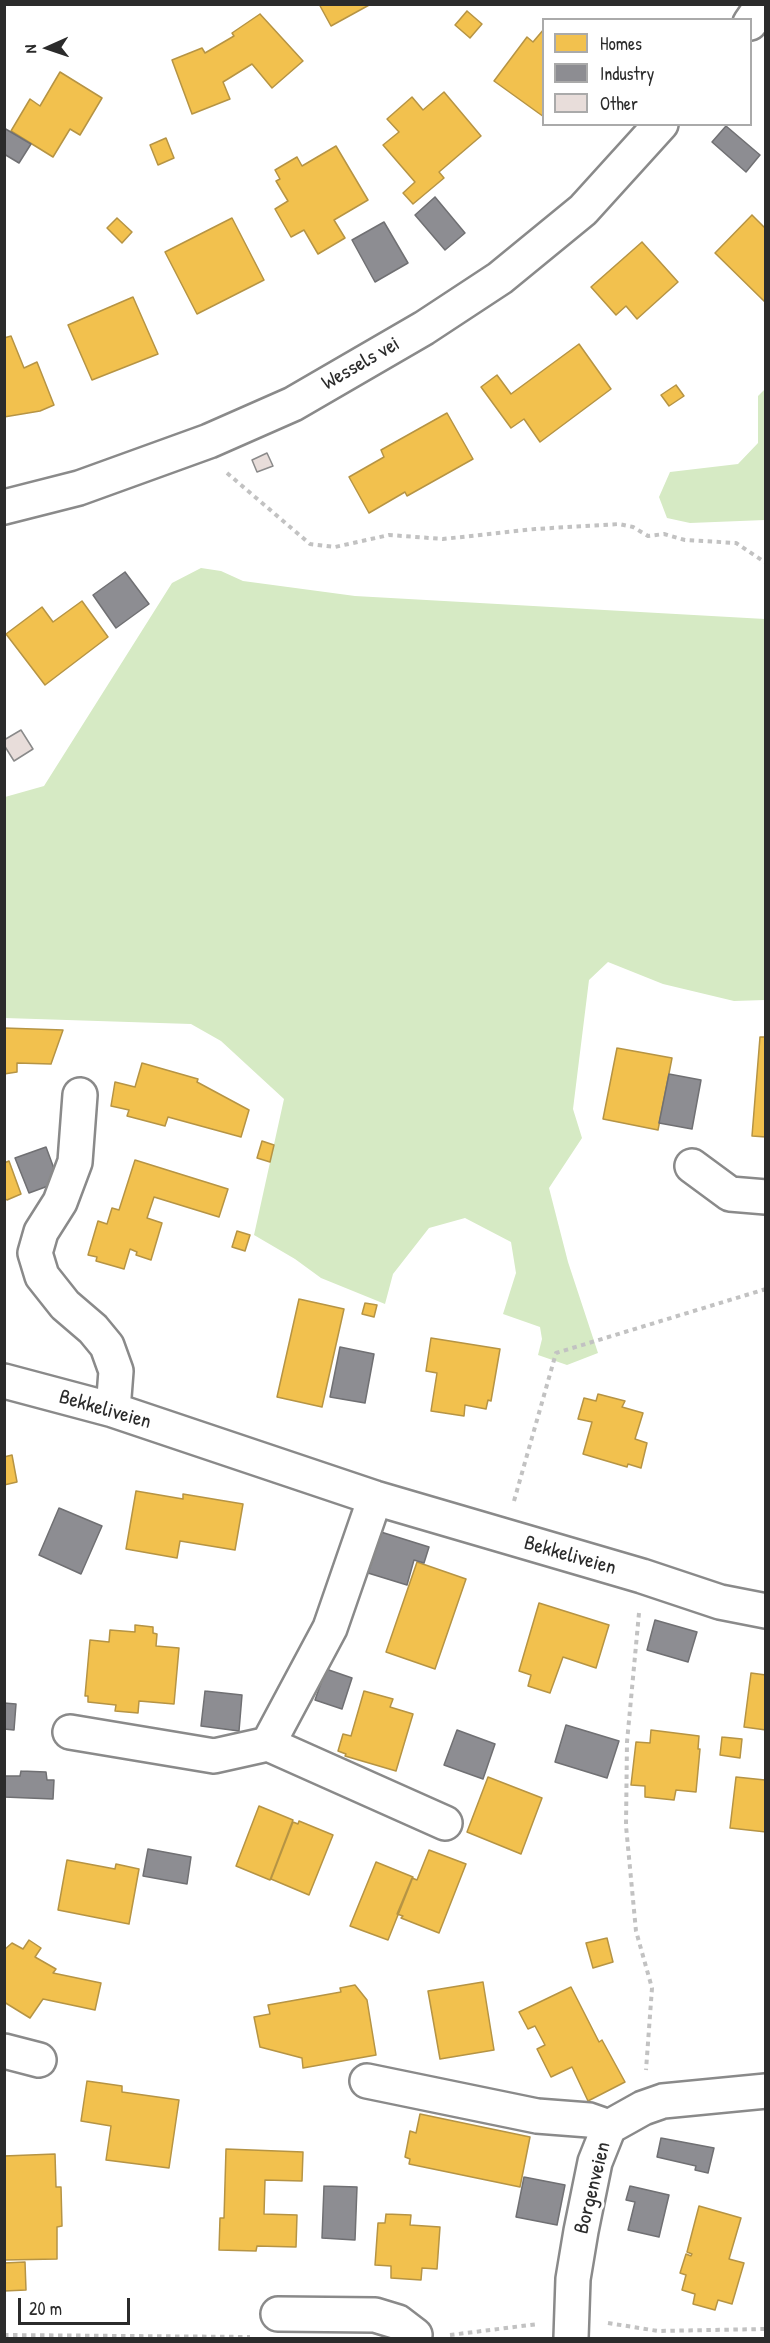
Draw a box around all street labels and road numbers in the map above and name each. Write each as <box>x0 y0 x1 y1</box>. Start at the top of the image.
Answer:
street label: Wessels vei <box>318 332 404 396</box>
street label: Bekkeliveien <box>56 1385 154 1435</box>
street label: Bekkeliveien <box>521 1531 619 1581</box>
street label: Borgenveien <box>569 2139 617 2237</box>

